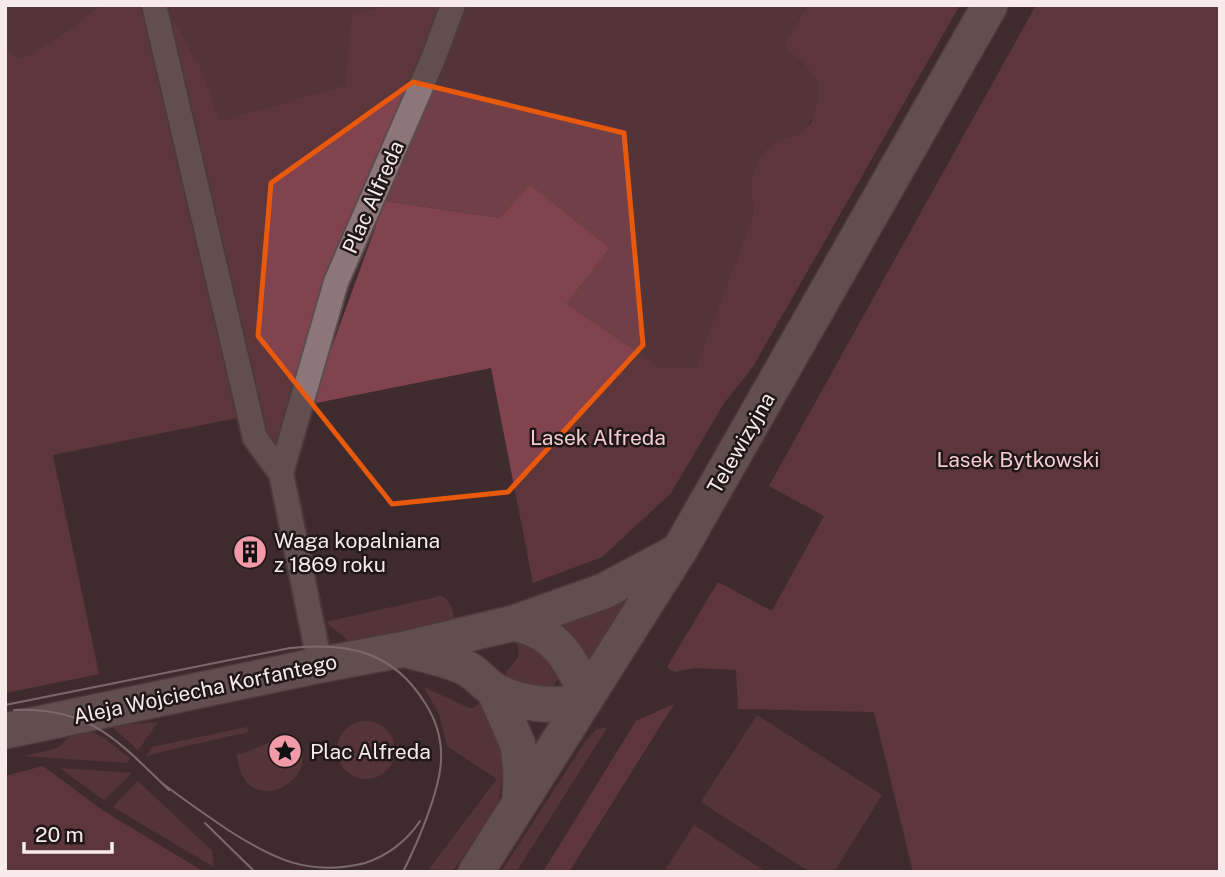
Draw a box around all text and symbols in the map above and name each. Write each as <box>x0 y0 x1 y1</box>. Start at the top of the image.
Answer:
street label: Plac Alfreda <box>337 137 409 257</box>
street label: Telewizyjna <box>702 388 780 498</box>
park label: Lasek Alfreda <box>530 425 666 450</box>
park label: Lasek Bytkowski <box>937 447 1099 472</box>
place label: Waga kopalniana z 1869 roku <box>274 528 440 577</box>
building icon: Waga kopalniana z 1869 roku <box>231 533 269 571</box>
street label: Aleja Wojciecha Korfantego <box>71 649 339 729</box>
place icon: Plac Alfreda <box>266 732 304 770</box>
place label: Plac Alfreda <box>310 739 431 764</box>
scale bar <box>24 810 112 854</box>
text: 20 m <box>35 822 84 847</box>

